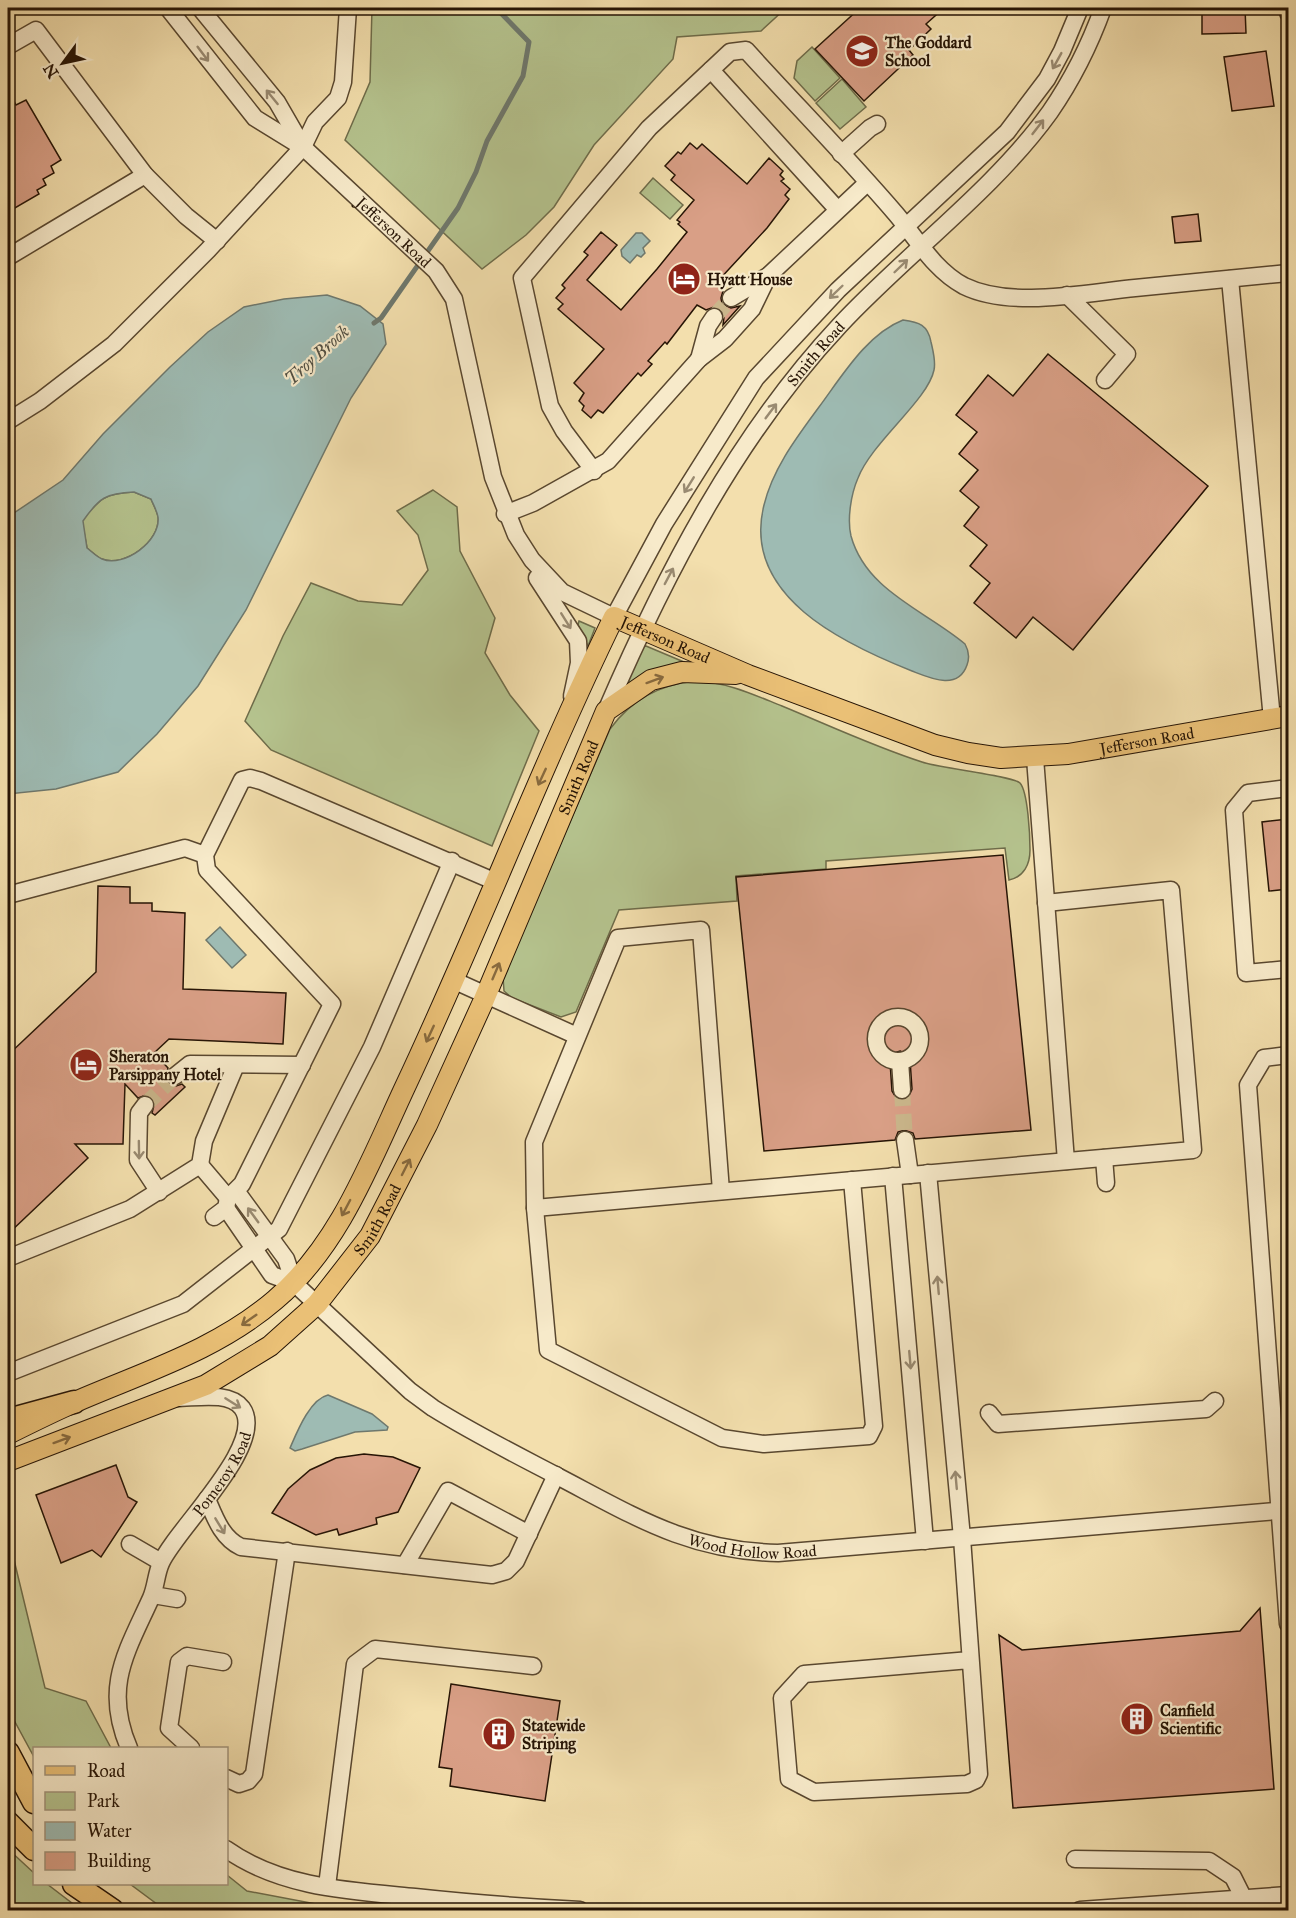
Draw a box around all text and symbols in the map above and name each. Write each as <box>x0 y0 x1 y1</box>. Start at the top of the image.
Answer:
north arrow <box>33 33 93 93</box>
school or university icon: The Goddard School <box>844 33 880 69</box>
place label: The Goddard School <box>884 33 973 70</box>
one-way arrow <box>197 46 209 62</box>
one-way arrow <box>1051 52 1063 69</box>
text: N <box>39 60 63 82</box>
one-way arrow <box>266 90 279 106</box>
one-way arrow <box>1031 120 1045 135</box>
street label: Jefferson Road <box>350 191 435 272</box>
one-way arrow <box>894 259 909 273</box>
hotel icon: Hyatt House <box>666 261 702 297</box>
place label: Hyatt House <box>707 270 793 290</box>
one-way arrow <box>829 285 844 300</box>
street label: Smith Road <box>783 317 849 390</box>
water label: Troy Brook <box>280 320 354 390</box>
one-way arrow <box>765 403 777 419</box>
one-way arrow <box>682 476 694 493</box>
one-way arrow <box>664 568 675 586</box>
street label: Jefferson Road <box>616 611 713 667</box>
one-way arrow <box>560 612 572 629</box>
one-way arrow <box>645 673 664 684</box>
street label: Jefferson Road <box>1096 723 1195 760</box>
street label: Smith Road <box>554 738 603 818</box>
one-way arrow <box>535 767 547 785</box>
one-way arrow <box>491 962 502 980</box>
one-way arrow <box>423 1025 435 1043</box>
hotel icon: Sheraton Parsippany Hotel <box>68 1047 104 1083</box>
place label: Sheraton Parsippany Hotel <box>109 1047 222 1085</box>
one-way arrow <box>133 1140 145 1160</box>
one-way arrow <box>400 1159 412 1176</box>
street label: Smith Road <box>349 1181 405 1259</box>
one-way arrow <box>339 1199 351 1217</box>
one-way arrow <box>247 1207 259 1223</box>
one-way arrow <box>932 1276 943 1296</box>
one-way arrow <box>241 1314 257 1326</box>
one-way arrow <box>904 1350 915 1369</box>
one-way arrow <box>225 1397 242 1410</box>
street label: Pomeroy Road <box>189 1430 255 1520</box>
one-way arrow <box>52 1434 71 1445</box>
one-way arrow <box>950 1470 961 1490</box>
one-way arrow <box>215 1517 227 1534</box>
street label: Wood Hollow Road <box>686 1530 817 1563</box>
building icon: Canfield Scientific <box>1119 1701 1155 1737</box>
place label: Canfield Scientific <box>1160 1701 1222 1738</box>
building icon: Statewide Striping <box>481 1716 517 1752</box>
place label: Statewide Striping <box>522 1716 586 1754</box>
legend <box>33 1747 228 1885</box>
text: Road <box>87 1760 125 1782</box>
text: Park <box>87 1790 120 1812</box>
text: Water <box>87 1820 132 1842</box>
text: Building <box>87 1850 151 1873</box>

